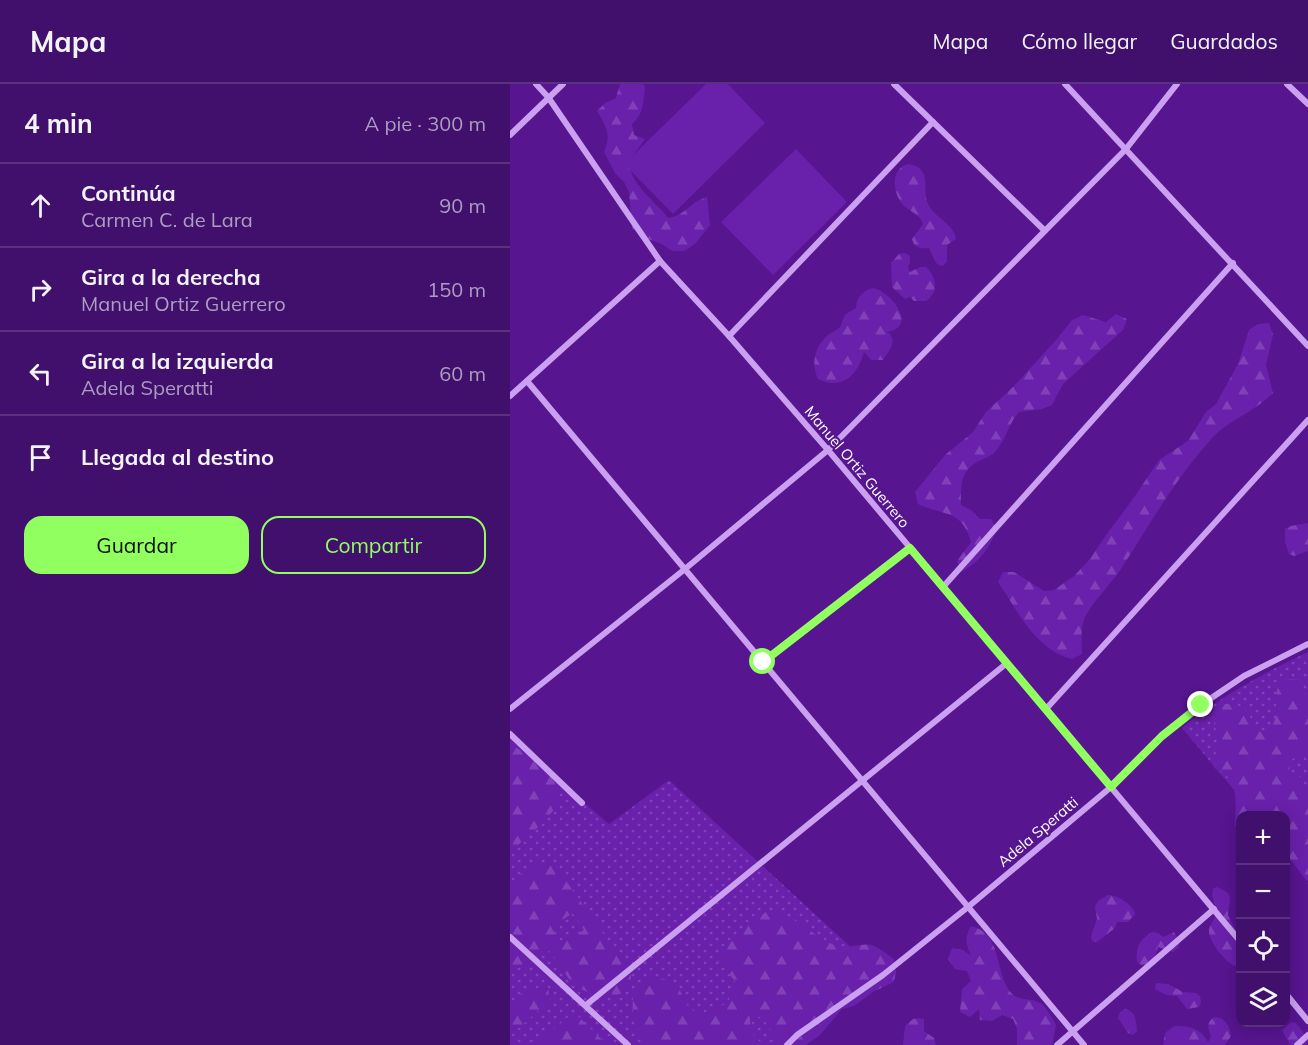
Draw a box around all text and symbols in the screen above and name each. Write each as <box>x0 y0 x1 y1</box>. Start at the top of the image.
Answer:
text: Mapa <box>30 24 106 59</box>
text: Mapa <box>933 28 988 54</box>
text: Cómo llegar <box>1021 28 1137 54</box>
text: Guardados <box>1170 28 1278 54</box>
text: 4 min <box>24 107 93 140</box>
text: A pie · 300 m <box>365 111 486 136</box>
text: Continúa <box>81 179 176 207</box>
icon: ahead <box>24 189 57 222</box>
text: 90 m <box>439 193 486 218</box>
text: Carmen C. de Lara <box>81 207 253 232</box>
text: Gira a la derecha <box>81 263 261 291</box>
icon: right <box>24 273 57 306</box>
text: 150 m <box>427 277 486 302</box>
text: Manuel Ortiz Guerrero <box>81 291 286 316</box>
text: Gira a la izquierda <box>81 347 274 375</box>
icon: left <box>24 357 57 390</box>
text: 60 m <box>439 361 486 386</box>
text: Adela Speratti <box>81 375 213 400</box>
street label: Manuel Ortiz Guerrero <box>801 402 914 532</box>
icon: arrive <box>24 441 57 474</box>
text: Llegada al destino <box>81 443 274 471</box>
button: Guardar <box>24 516 249 574</box>
button: Compartir <box>261 516 486 574</box>
route start <box>749 648 775 674</box>
route end <box>1187 691 1213 717</box>
street label: Adela Speratti <box>994 792 1082 871</box>
map controls <box>1236 811 1290 1027</box>
button: + <box>1236 811 1290 865</box>
button: − <box>1236 865 1290 919</box>
button: locate <box>1236 919 1290 973</box>
button: layers <box>1236 973 1290 1027</box>

